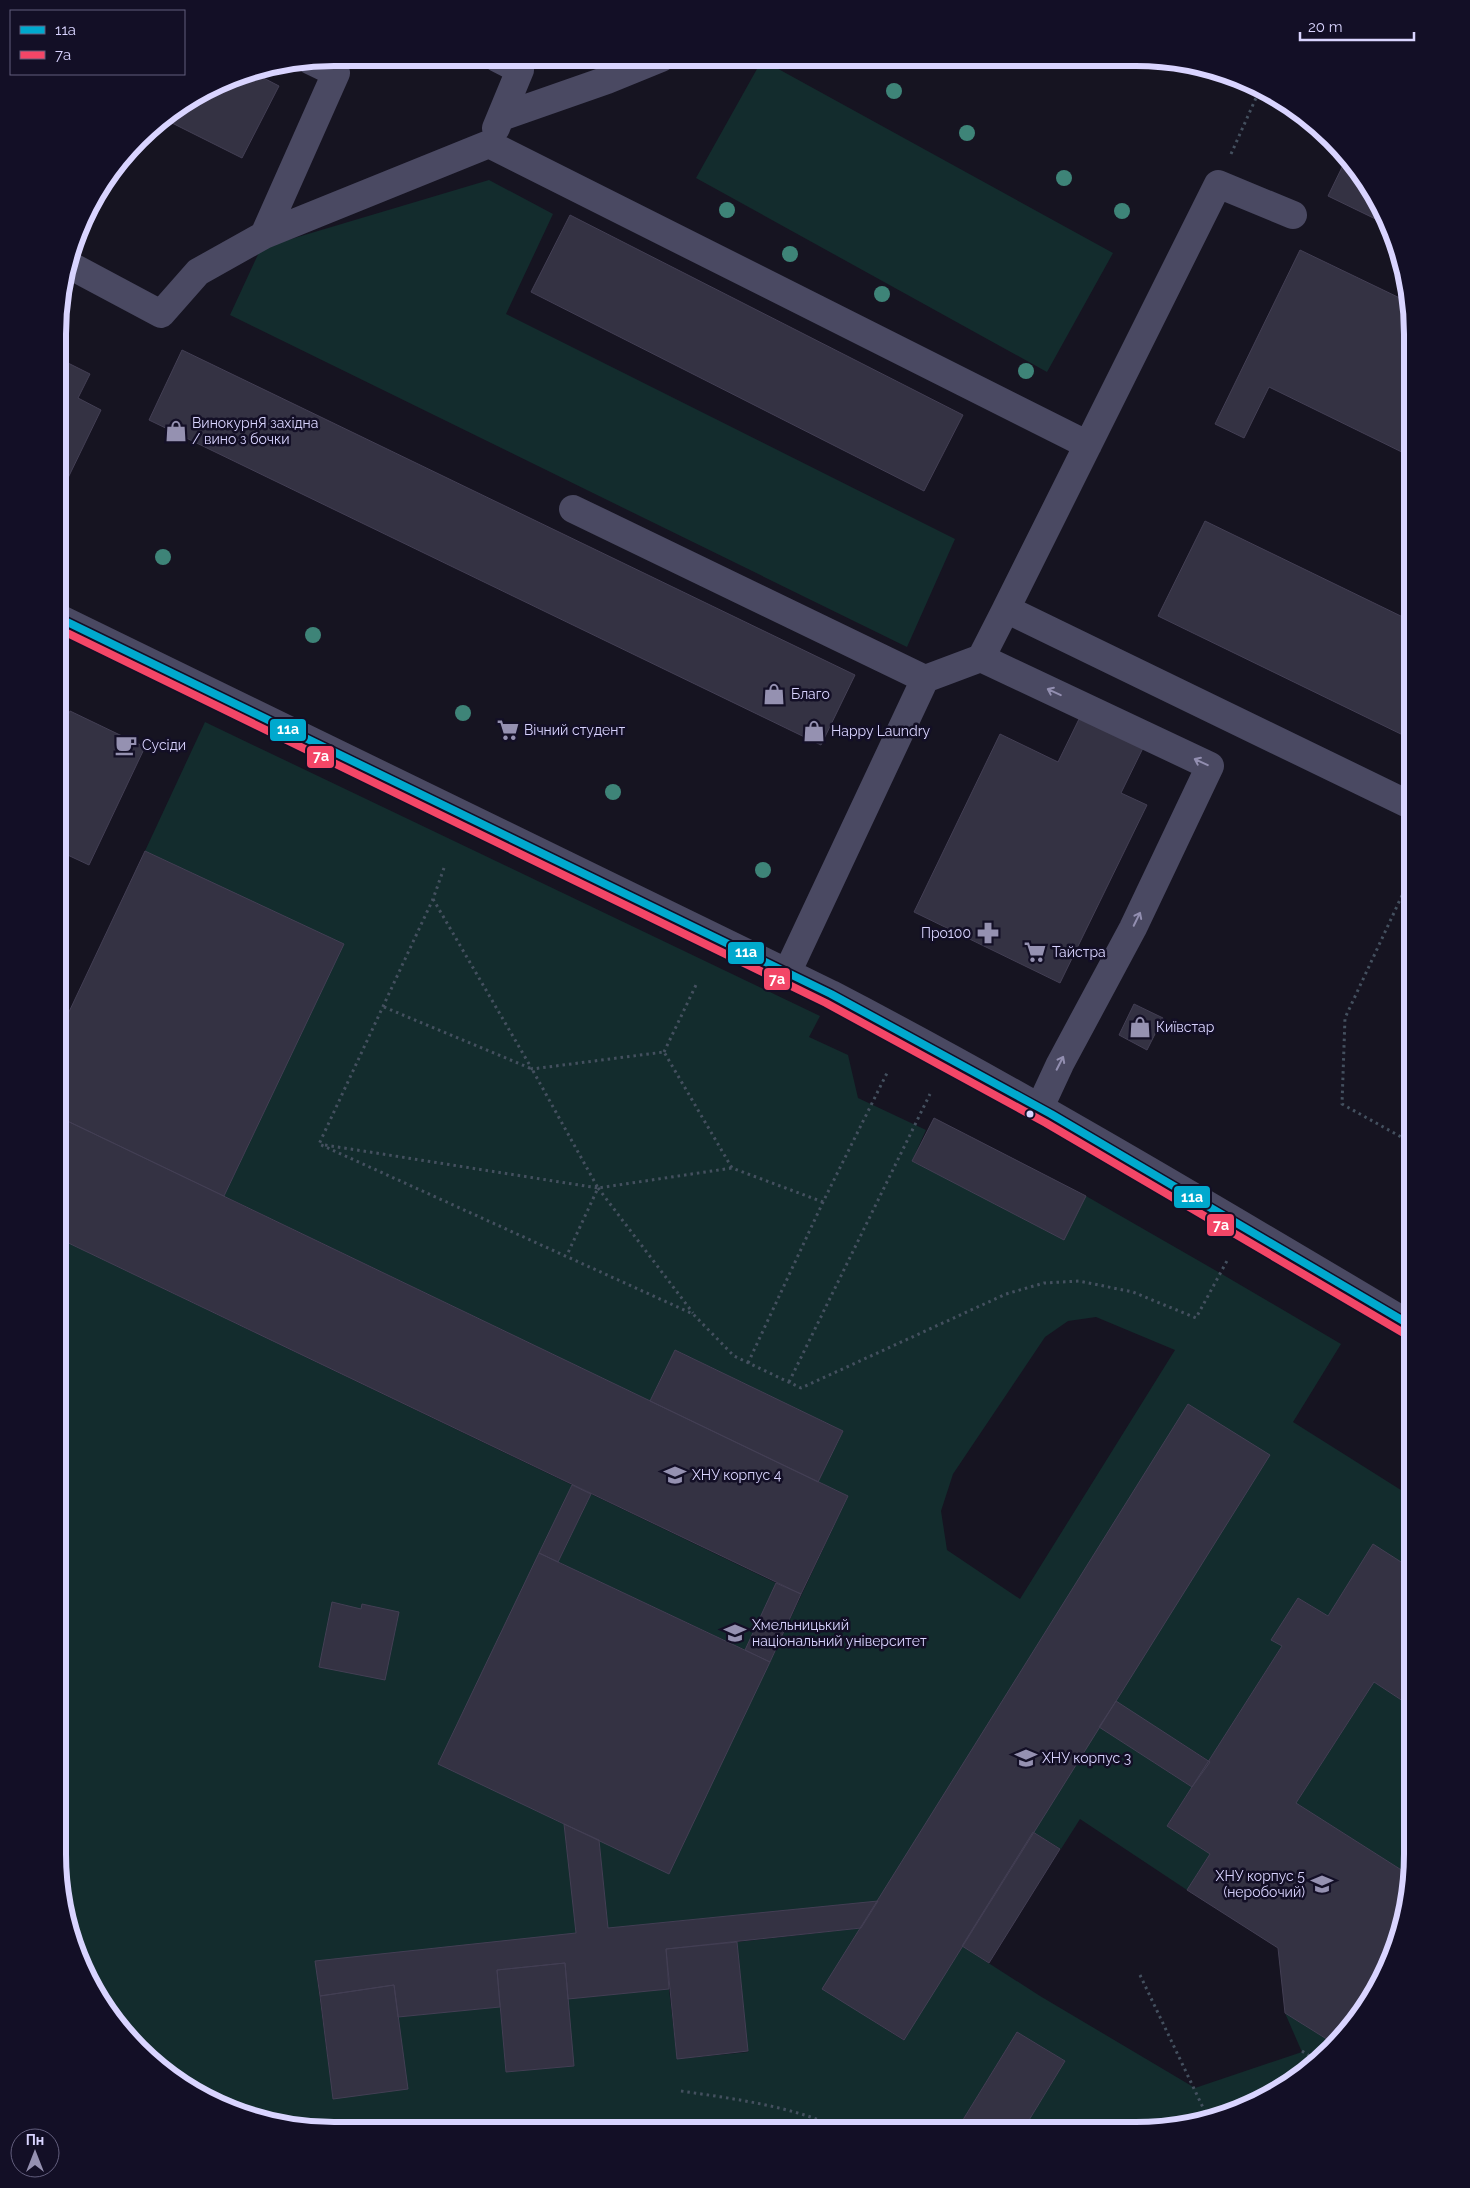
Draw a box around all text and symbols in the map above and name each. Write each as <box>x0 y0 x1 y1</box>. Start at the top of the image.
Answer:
legend <box>10 10 185 75</box>
scale bar <box>1300 10 1414 42</box>
text: 20 m <box>1308 18 1343 36</box>
text: 11а <box>55 21 76 39</box>
text: 7а <box>55 46 71 64</box>
place label: ВинокурнЯ західна / вино з бочки <box>192 415 318 447</box>
shop icon: ВинокурнЯ західна / вино з бочки <box>163 418 189 444</box>
shop icon: Благо <box>761 681 787 707</box>
place label: Благо <box>791 686 830 702</box>
one-way arrow <box>1047 687 1062 697</box>
supermarket icon: Вічний студент <box>495 717 521 743</box>
line badge: 11а <box>269 718 307 742</box>
shop icon: Happy Laundry <box>801 718 827 744</box>
text: 11а <box>277 721 299 737</box>
place label: Вічний студент <box>524 722 625 738</box>
place label: Happy Laundry <box>831 723 931 739</box>
cafe icon: Сусіди <box>113 732 139 758</box>
place label: Сусіди <box>142 737 186 753</box>
line badge: 7а <box>306 745 335 769</box>
text: 7а <box>313 748 329 764</box>
one-way arrow <box>1194 757 1209 766</box>
one-way arrow <box>1133 912 1142 927</box>
pharmacy icon: Про100 <box>975 920 1001 946</box>
place label: Про100 <box>921 925 971 941</box>
supermarket icon: Тайстра <box>1022 939 1048 965</box>
line badge: 11а <box>727 941 765 965</box>
text: 11а <box>735 944 757 960</box>
place label: Тайстра <box>1052 944 1106 960</box>
line badge: 7а <box>763 967 791 991</box>
text: 7а <box>769 971 785 987</box>
shop icon: Київстар <box>1127 1014 1153 1040</box>
place label: Київстар <box>1156 1019 1215 1035</box>
one-way arrow <box>1055 1055 1065 1070</box>
unlabelled marker <box>1025 1109 1035 1119</box>
line badge: 11а <box>1173 1185 1211 1209</box>
text: 11а <box>1181 1189 1203 1205</box>
line badge: 7а <box>1206 1213 1235 1237</box>
text: 7а <box>1213 1217 1229 1233</box>
school or university icon: ХНУ корпус 4 <box>662 1462 688 1488</box>
place label: ХНУ корпус 4 <box>692 1467 782 1483</box>
place label: Хмельницький національний університет <box>752 1617 927 1649</box>
school or university icon: Хмельницький національний університет <box>722 1620 748 1646</box>
school or university icon: ХНУ корпус 3 <box>1013 1745 1039 1771</box>
place label: ХНУ корпус 3 <box>1042 1750 1131 1766</box>
place label: ХНУ корпус 5 (неробочий) <box>1216 1868 1305 1900</box>
school or university icon: ХНУ корпус 5 (неробочий) <box>1309 1871 1335 1897</box>
north arrow <box>10 2128 60 2178</box>
text: Пн <box>26 2132 44 2148</box>

